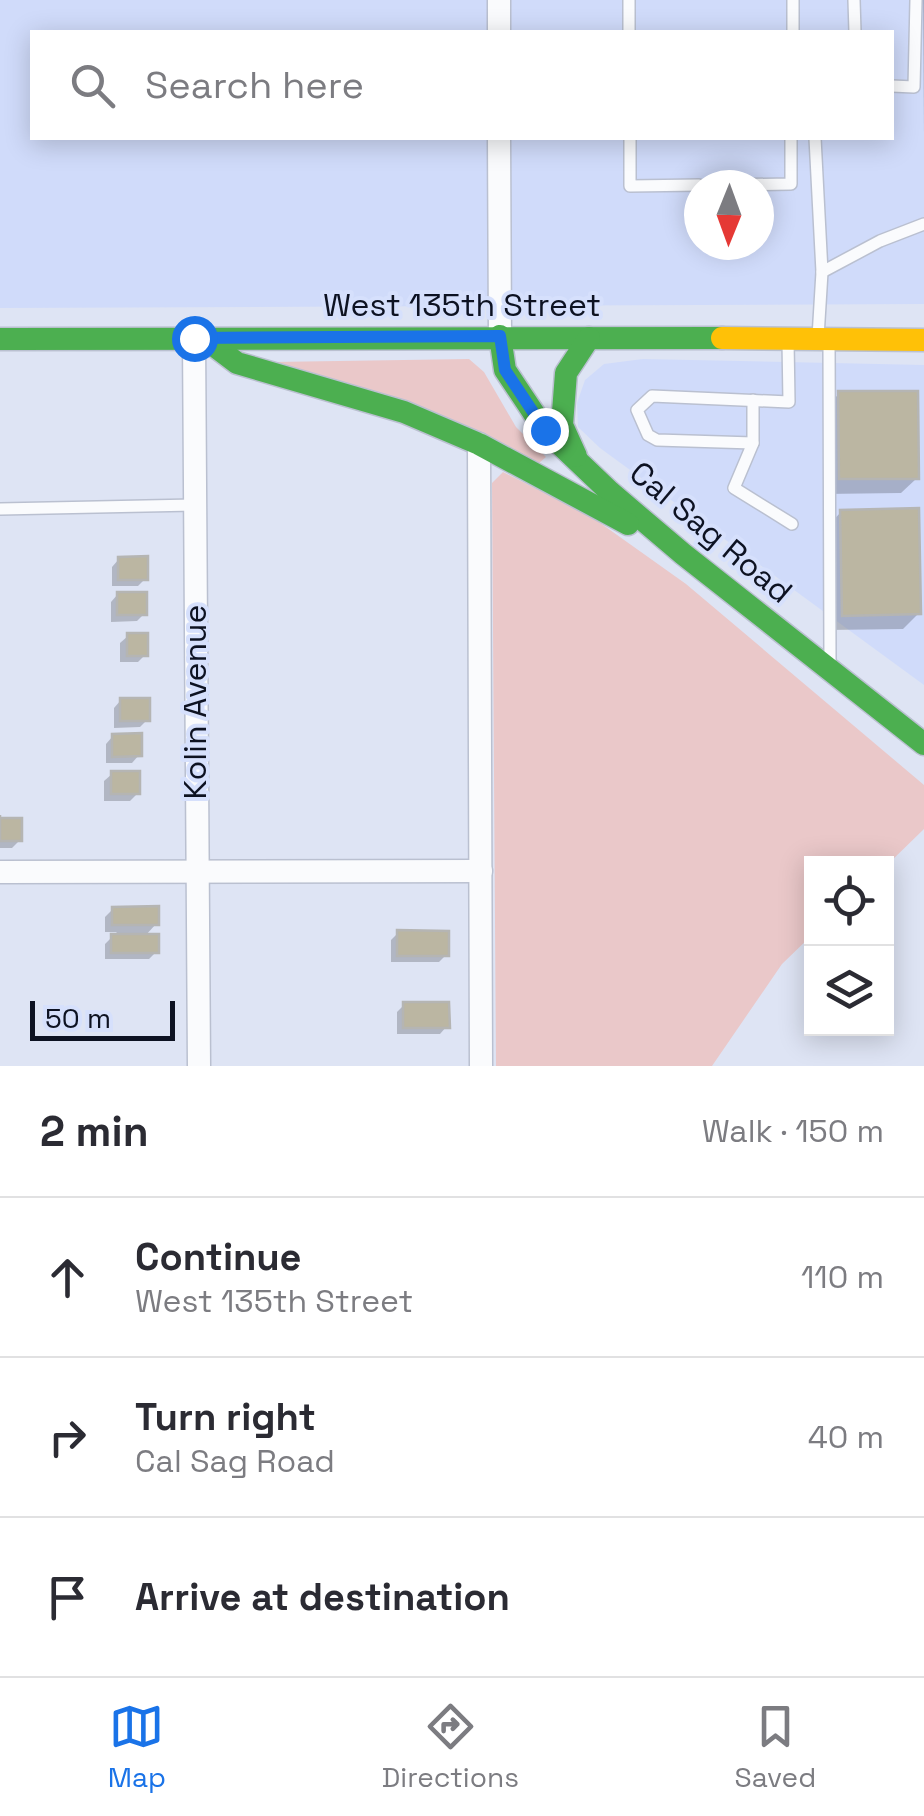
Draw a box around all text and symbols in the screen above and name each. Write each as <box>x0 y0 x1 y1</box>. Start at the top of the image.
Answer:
search box <box>30 30 894 140</box>
icon: search <box>65 58 120 113</box>
text: Search here <box>145 61 364 109</box>
north arrow <box>684 170 774 260</box>
street label: West 135th Street <box>323 285 601 325</box>
route start <box>172 316 218 362</box>
route end <box>523 408 569 454</box>
street label: Cal Sag Road <box>622 452 800 612</box>
street label: Kolin Avenue <box>175 605 215 799</box>
map controls <box>804 856 894 1036</box>
button: locate <box>804 856 894 946</box>
button: layers <box>804 946 894 1036</box>
scale bar <box>30 996 175 1040</box>
text: 50 m <box>45 1000 111 1036</box>
text: 2 min <box>40 1105 149 1158</box>
text: Walk · 150 m <box>702 1111 884 1151</box>
text: Continue <box>135 1233 301 1281</box>
icon: ahead <box>40 1250 95 1305</box>
text: 110 m <box>801 1257 884 1297</box>
text: West 135th Street <box>135 1281 413 1321</box>
text: Turn right <box>135 1393 316 1441</box>
icon: right <box>40 1410 95 1465</box>
text: 40 m <box>808 1417 884 1457</box>
text: Cal Sag Road <box>135 1441 335 1481</box>
icon: arrive <box>40 1570 95 1625</box>
text: Arrive at destination <box>135 1573 510 1621</box>
tab: Map <box>108 1699 166 1795</box>
tab: Directions <box>382 1699 519 1795</box>
tab: Saved <box>735 1699 816 1795</box>

